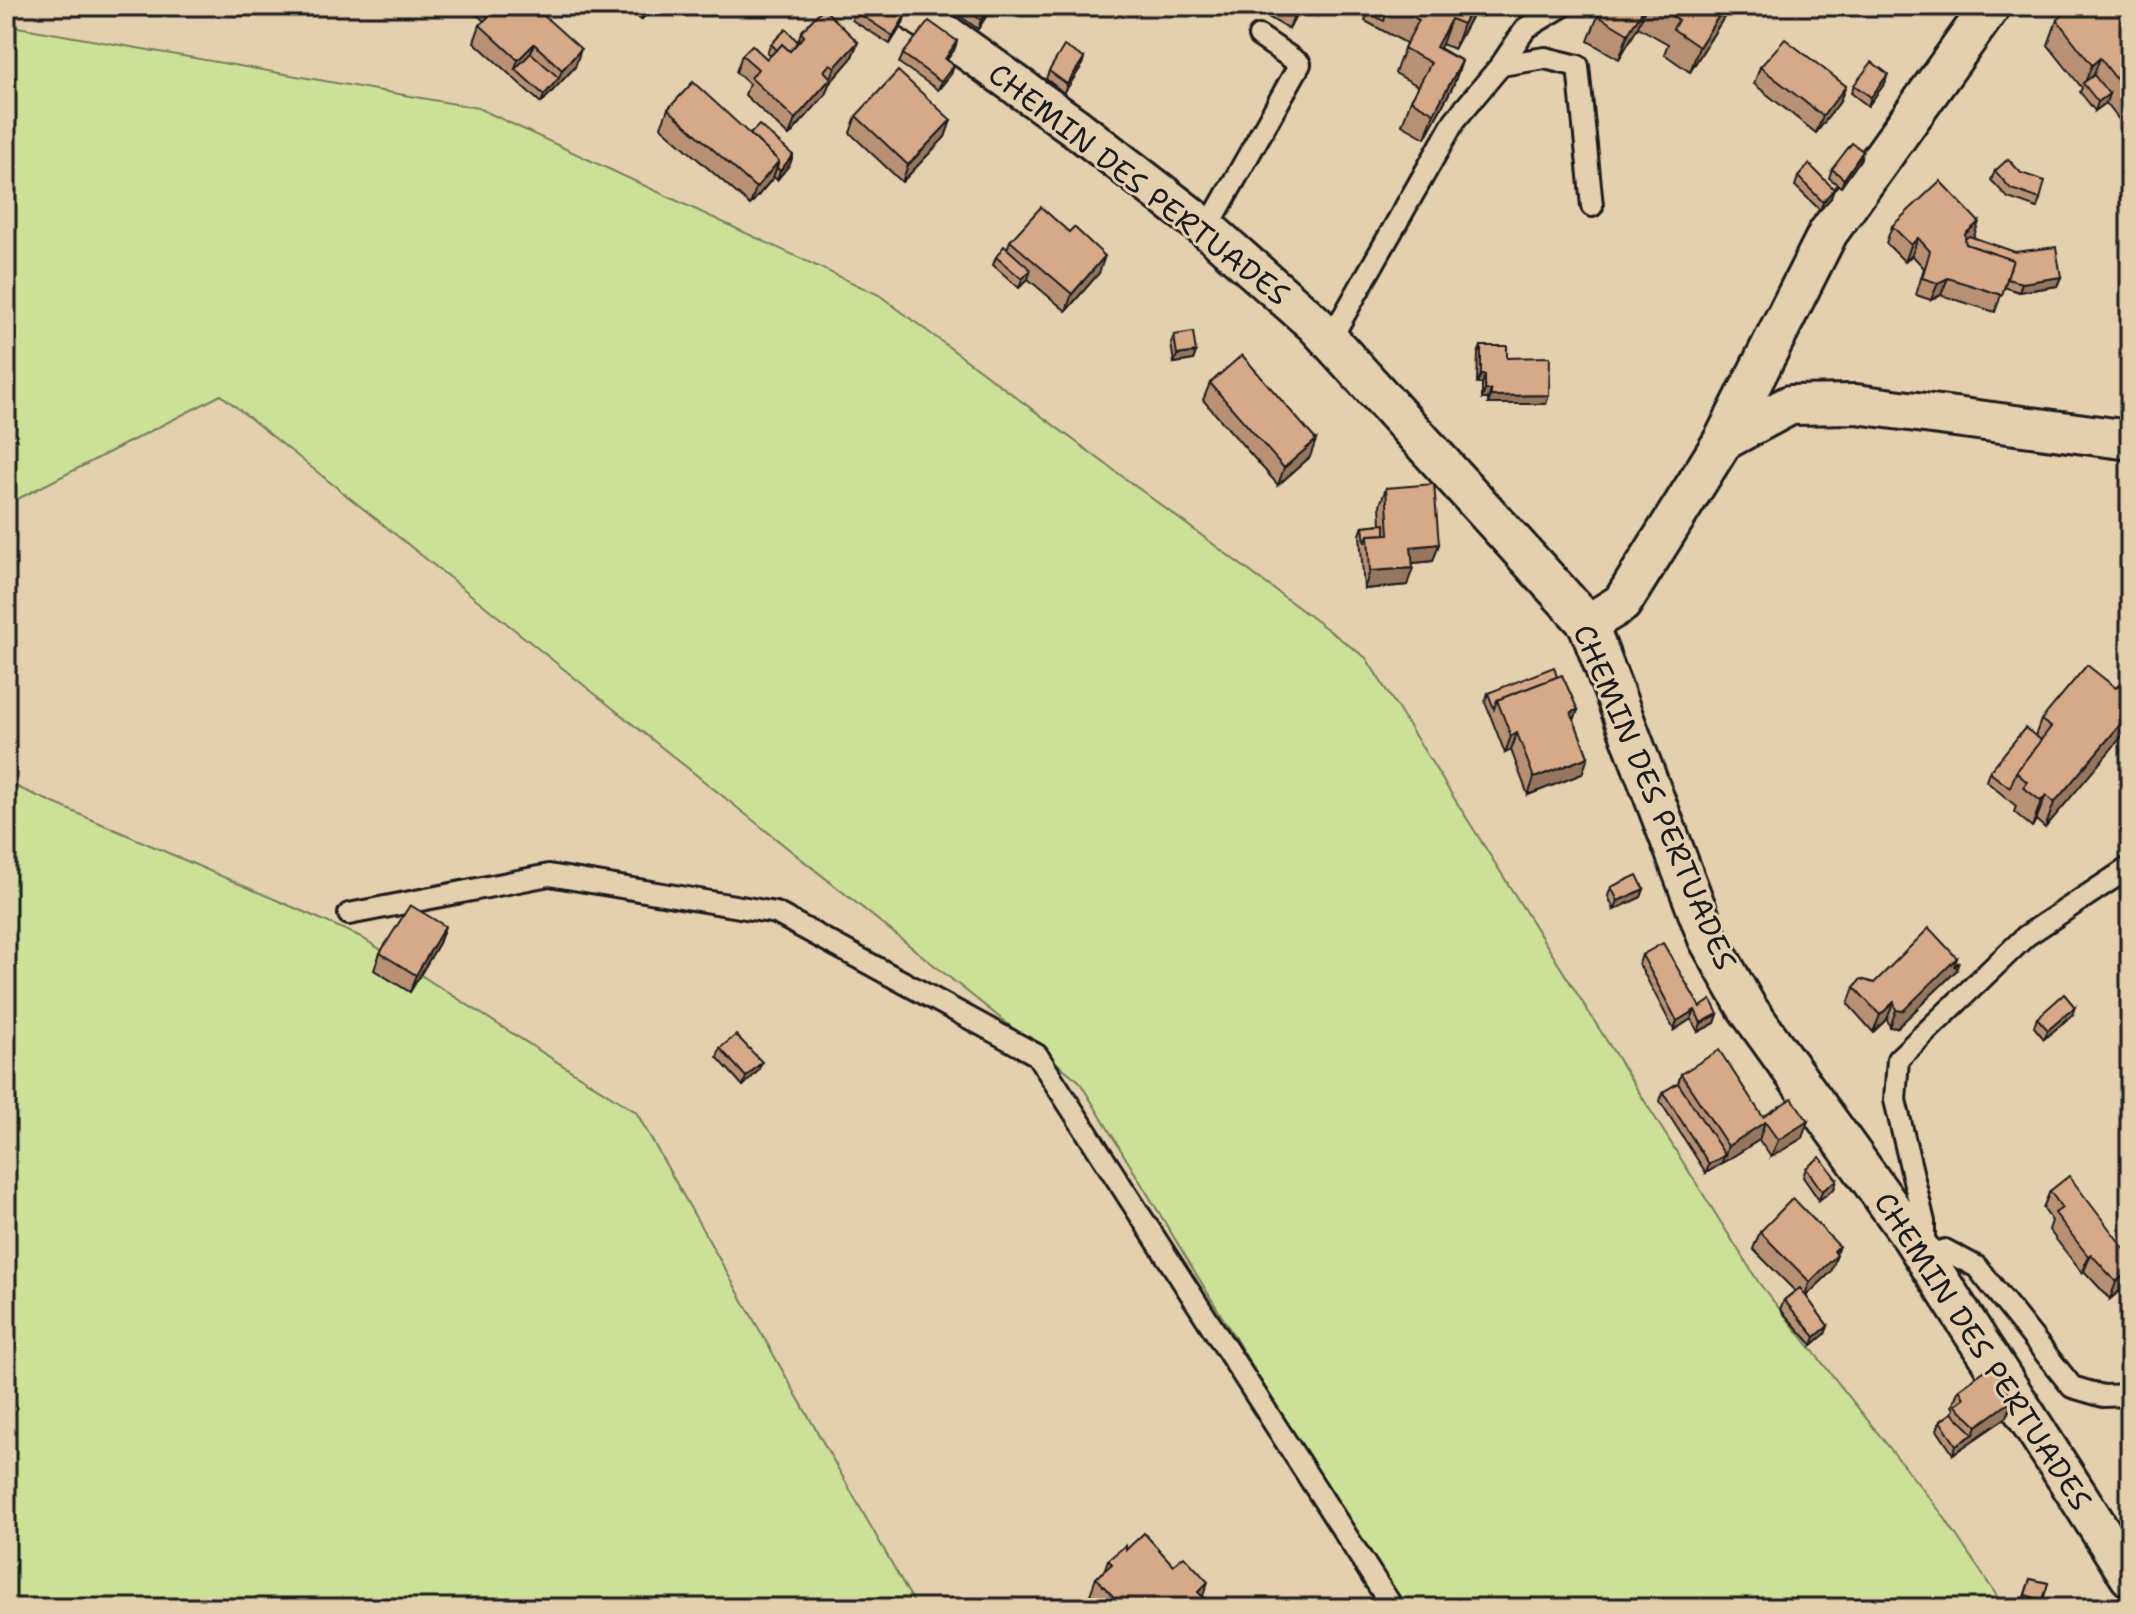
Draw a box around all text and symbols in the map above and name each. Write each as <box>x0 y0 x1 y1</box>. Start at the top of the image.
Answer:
street label: CHEMIN DES PERTUADES <box>980 53 1298 315</box>
street label: CHEMIN DES PERTUADES <box>1564 618 1746 976</box>
street label: CHEMIN DES PERTUADES <box>1865 1184 2101 1518</box>

